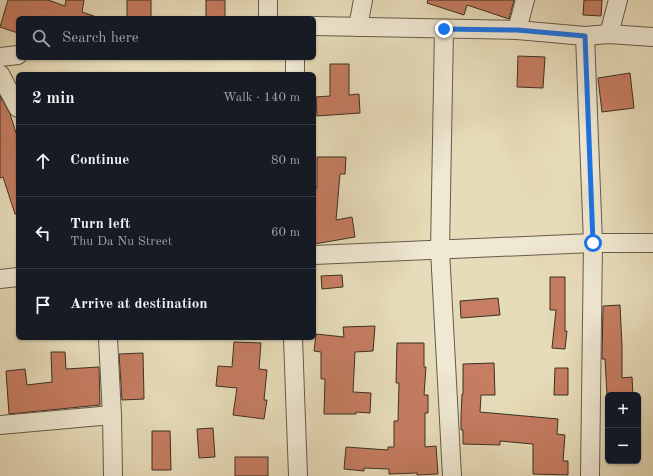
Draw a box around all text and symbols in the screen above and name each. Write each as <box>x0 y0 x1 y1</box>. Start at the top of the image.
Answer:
search box <box>16 16 316 60</box>
route end <box>435 20 453 38</box>
icon: search <box>30 27 52 49</box>
text: Search here <box>62 31 139 46</box>
text: 2 min <box>32 90 75 107</box>
text: Walk · 140 m <box>223 91 300 104</box>
icon: ahead <box>32 150 54 172</box>
text: Continue <box>70 153 129 168</box>
text: 80 m <box>271 154 300 167</box>
text: Turn left <box>70 217 130 232</box>
icon: left <box>32 222 54 244</box>
text: 60 m <box>271 226 300 239</box>
route start <box>584 234 602 252</box>
text: Thu Da Nu Street <box>70 235 172 248</box>
icon: arrive <box>32 294 54 316</box>
text: Arrive at destination <box>70 297 208 312</box>
map controls <box>605 392 641 464</box>
button: + <box>605 392 641 428</box>
button: − <box>605 428 641 464</box>

